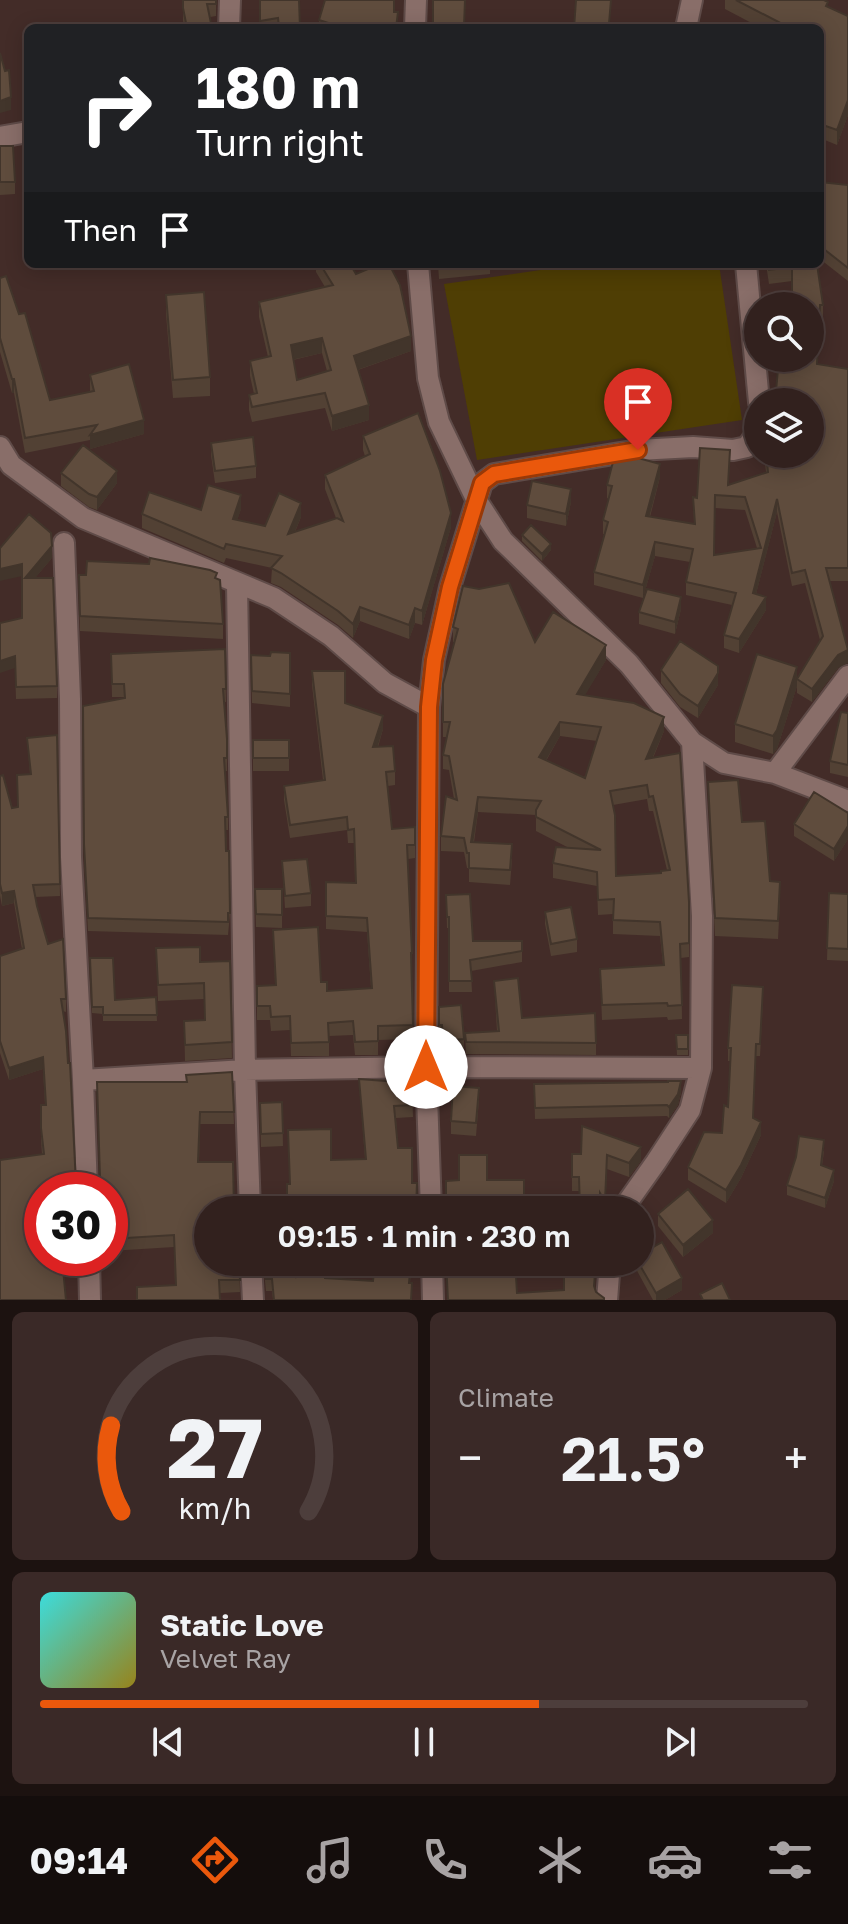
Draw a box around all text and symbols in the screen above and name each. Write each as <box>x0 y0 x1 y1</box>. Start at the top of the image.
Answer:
text: 180 m <box>196 53 360 120</box>
icon: right <box>64 56 168 160</box>
text: Turn right <box>196 121 364 164</box>
icon: arrive <box>153 208 197 252</box>
text: Then <box>64 212 137 248</box>
map controls <box>744 292 824 468</box>
button: search <box>744 292 824 372</box>
pin <box>604 368 672 450</box>
icon: arrive <box>616 380 660 424</box>
button: layers <box>744 388 824 468</box>
position arrow <box>384 1025 468 1109</box>
speed limit sign: 30 <box>24 1172 128 1276</box>
text: 09:15 · 1 min · 230 m <box>277 1218 571 1254</box>
text: Climate <box>458 1382 554 1413</box>
text: 27 <box>167 1396 263 1496</box>
text: 21.5° <box>561 1422 705 1494</box>
text: − <box>458 1431 482 1484</box>
text: + <box>784 1431 808 1484</box>
text: km/h <box>179 1491 251 1525</box>
text: Static Love <box>160 1607 324 1643</box>
text: Velvet Ray <box>160 1643 291 1674</box>
icon: previous <box>146 1720 190 1764</box>
icon: pause <box>402 1720 446 1764</box>
icon: next <box>658 1720 702 1764</box>
icon: directions <box>187 1832 243 1888</box>
icon: music <box>302 1832 358 1888</box>
icon: phone <box>417 1832 473 1888</box>
icon: climate <box>532 1832 588 1888</box>
icon: car <box>647 1832 703 1888</box>
icon: filters <box>762 1832 818 1888</box>
text: 09:14 <box>30 1839 128 1882</box>

